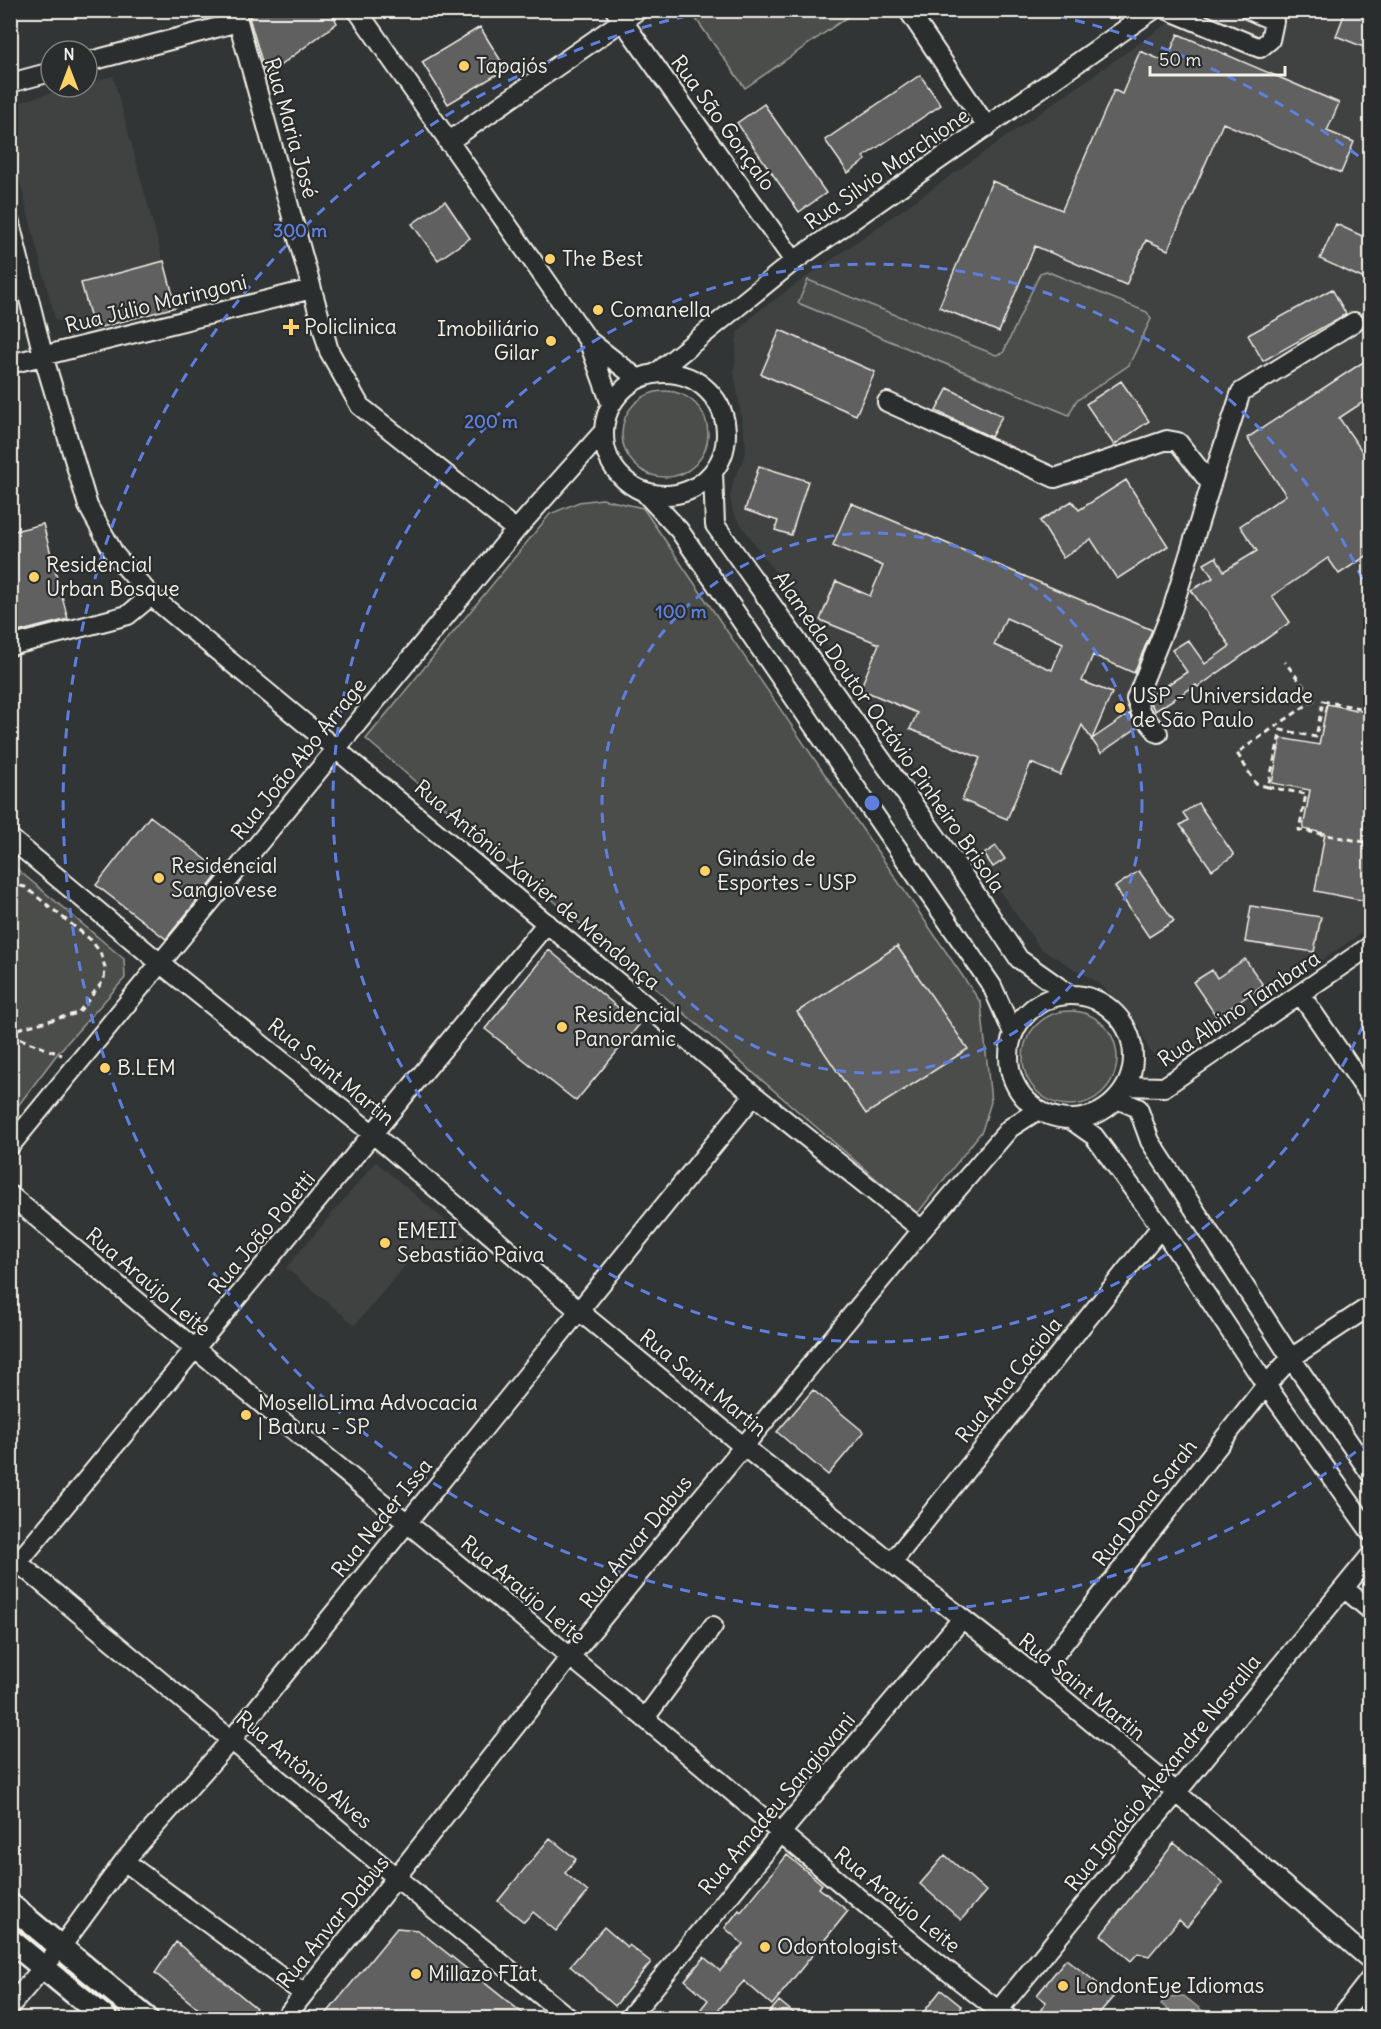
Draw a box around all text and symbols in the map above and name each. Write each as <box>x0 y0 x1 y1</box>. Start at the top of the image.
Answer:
north arrow <box>39 39 99 99</box>
scale bar <box>1150 39 1285 77</box>
text: N <box>63 44 75 64</box>
text: 50 m <box>1159 48 1201 71</box>
street label: Rua São Gonçalo <box>665 50 782 196</box>
place label: Tapajós <box>476 52 548 79</box>
street label: Rua Maria José <box>259 55 324 201</box>
marker: Tapajós <box>457 59 471 73</box>
street label: Rua Silvio Marchione <box>799 102 974 236</box>
text: 300 m <box>273 219 327 242</box>
place label: The Best <box>562 245 643 272</box>
marker: The Best <box>543 252 557 266</box>
street label: Rua Júlio Maringoni <box>62 268 249 339</box>
place label: Comanella <box>610 296 711 323</box>
marker: Comanella <box>591 303 605 317</box>
place label: Policlinica <box>304 313 397 340</box>
place label: Imobiliário Gilar <box>437 315 539 366</box>
marker: Policlinica <box>282 318 300 336</box>
marker: Imobiliário Gilar <box>544 334 558 348</box>
text: 200 m <box>464 410 518 433</box>
place label: Residencial Urban Bosque <box>46 551 180 602</box>
street label: Alameda Doutor Octávio Pinheiro Brisola <box>768 566 1011 898</box>
marker: Residencial Urban Bosque <box>27 570 41 584</box>
text: 100 m <box>656 600 707 623</box>
street label: Rua João Abo Arrage <box>225 672 372 845</box>
place label: USP - Universidade de São Paulo <box>1132 682 1313 733</box>
marker: USP - Universidade de São Paulo <box>1113 701 1127 715</box>
street label: Rua Antônio Xavier de Mendonça <box>409 774 666 996</box>
centre of rings <box>862 793 882 813</box>
place label: Ginásio de Esportes - USP <box>717 845 857 896</box>
place label: Residencial Sangiovese <box>171 852 277 903</box>
marker: Ginásio de Esportes - USP <box>698 864 712 878</box>
marker: Residencial Sangiovese <box>152 871 166 885</box>
street label: Rua Albino Tambara <box>1153 944 1325 1073</box>
place label: Residencial Panoramic <box>574 1001 680 1052</box>
street label: Rua Saint Martin <box>262 1012 401 1131</box>
marker: Residencial Panoramic <box>555 1020 569 1034</box>
place label: B.LEM <box>117 1054 176 1081</box>
marker: B.LEM <box>98 1061 112 1075</box>
street label: Rua João Poletti <box>202 1166 321 1300</box>
place label: EMEII Sebastião Paiva <box>397 1217 544 1268</box>
street label: Rua Araújo Leite <box>80 1222 216 1342</box>
marker: EMEII Sebastião Paiva <box>378 1236 392 1250</box>
street label: Rua Ana Caciola <box>950 1311 1068 1448</box>
street label: Rua Saint Martin <box>634 1323 773 1442</box>
place label: MoselloLima Advocacia | Bauru - SP <box>258 1389 478 1440</box>
marker: MoselloLima Advocacia | Bauru - SP <box>239 1408 253 1422</box>
street label: Rua Dona Sarah <box>1086 1434 1203 1572</box>
street label: Rua Neder Issa <box>325 1453 438 1583</box>
street label: Rua Anvar Dabus <box>574 1470 698 1614</box>
street label: Rua Araújo Leite <box>455 1530 591 1650</box>
street label: Rua Saint Martin <box>1013 1627 1152 1746</box>
street label: Rua Ignácio Alexandre Nasralla <box>1059 1649 1267 1897</box>
street label: Rua Antônio Alves <box>231 1705 378 1834</box>
street label: Rua Amadeu Sangiovani <box>692 1707 861 1900</box>
street label: Rua Araújo Leite <box>829 1840 966 1959</box>
street label: Rua Anvar Dabus <box>271 1850 395 1994</box>
place label: Odontologist <box>777 1933 898 1960</box>
marker: Odontologist <box>758 1940 772 1954</box>
place label: Millazo FIat <box>428 1960 537 1987</box>
marker: Millazo FIat <box>409 1967 423 1981</box>
place label: LondonEye Idiomas <box>1075 1972 1264 1999</box>
marker: LondonEye Idiomas <box>1056 1979 1070 1993</box>

